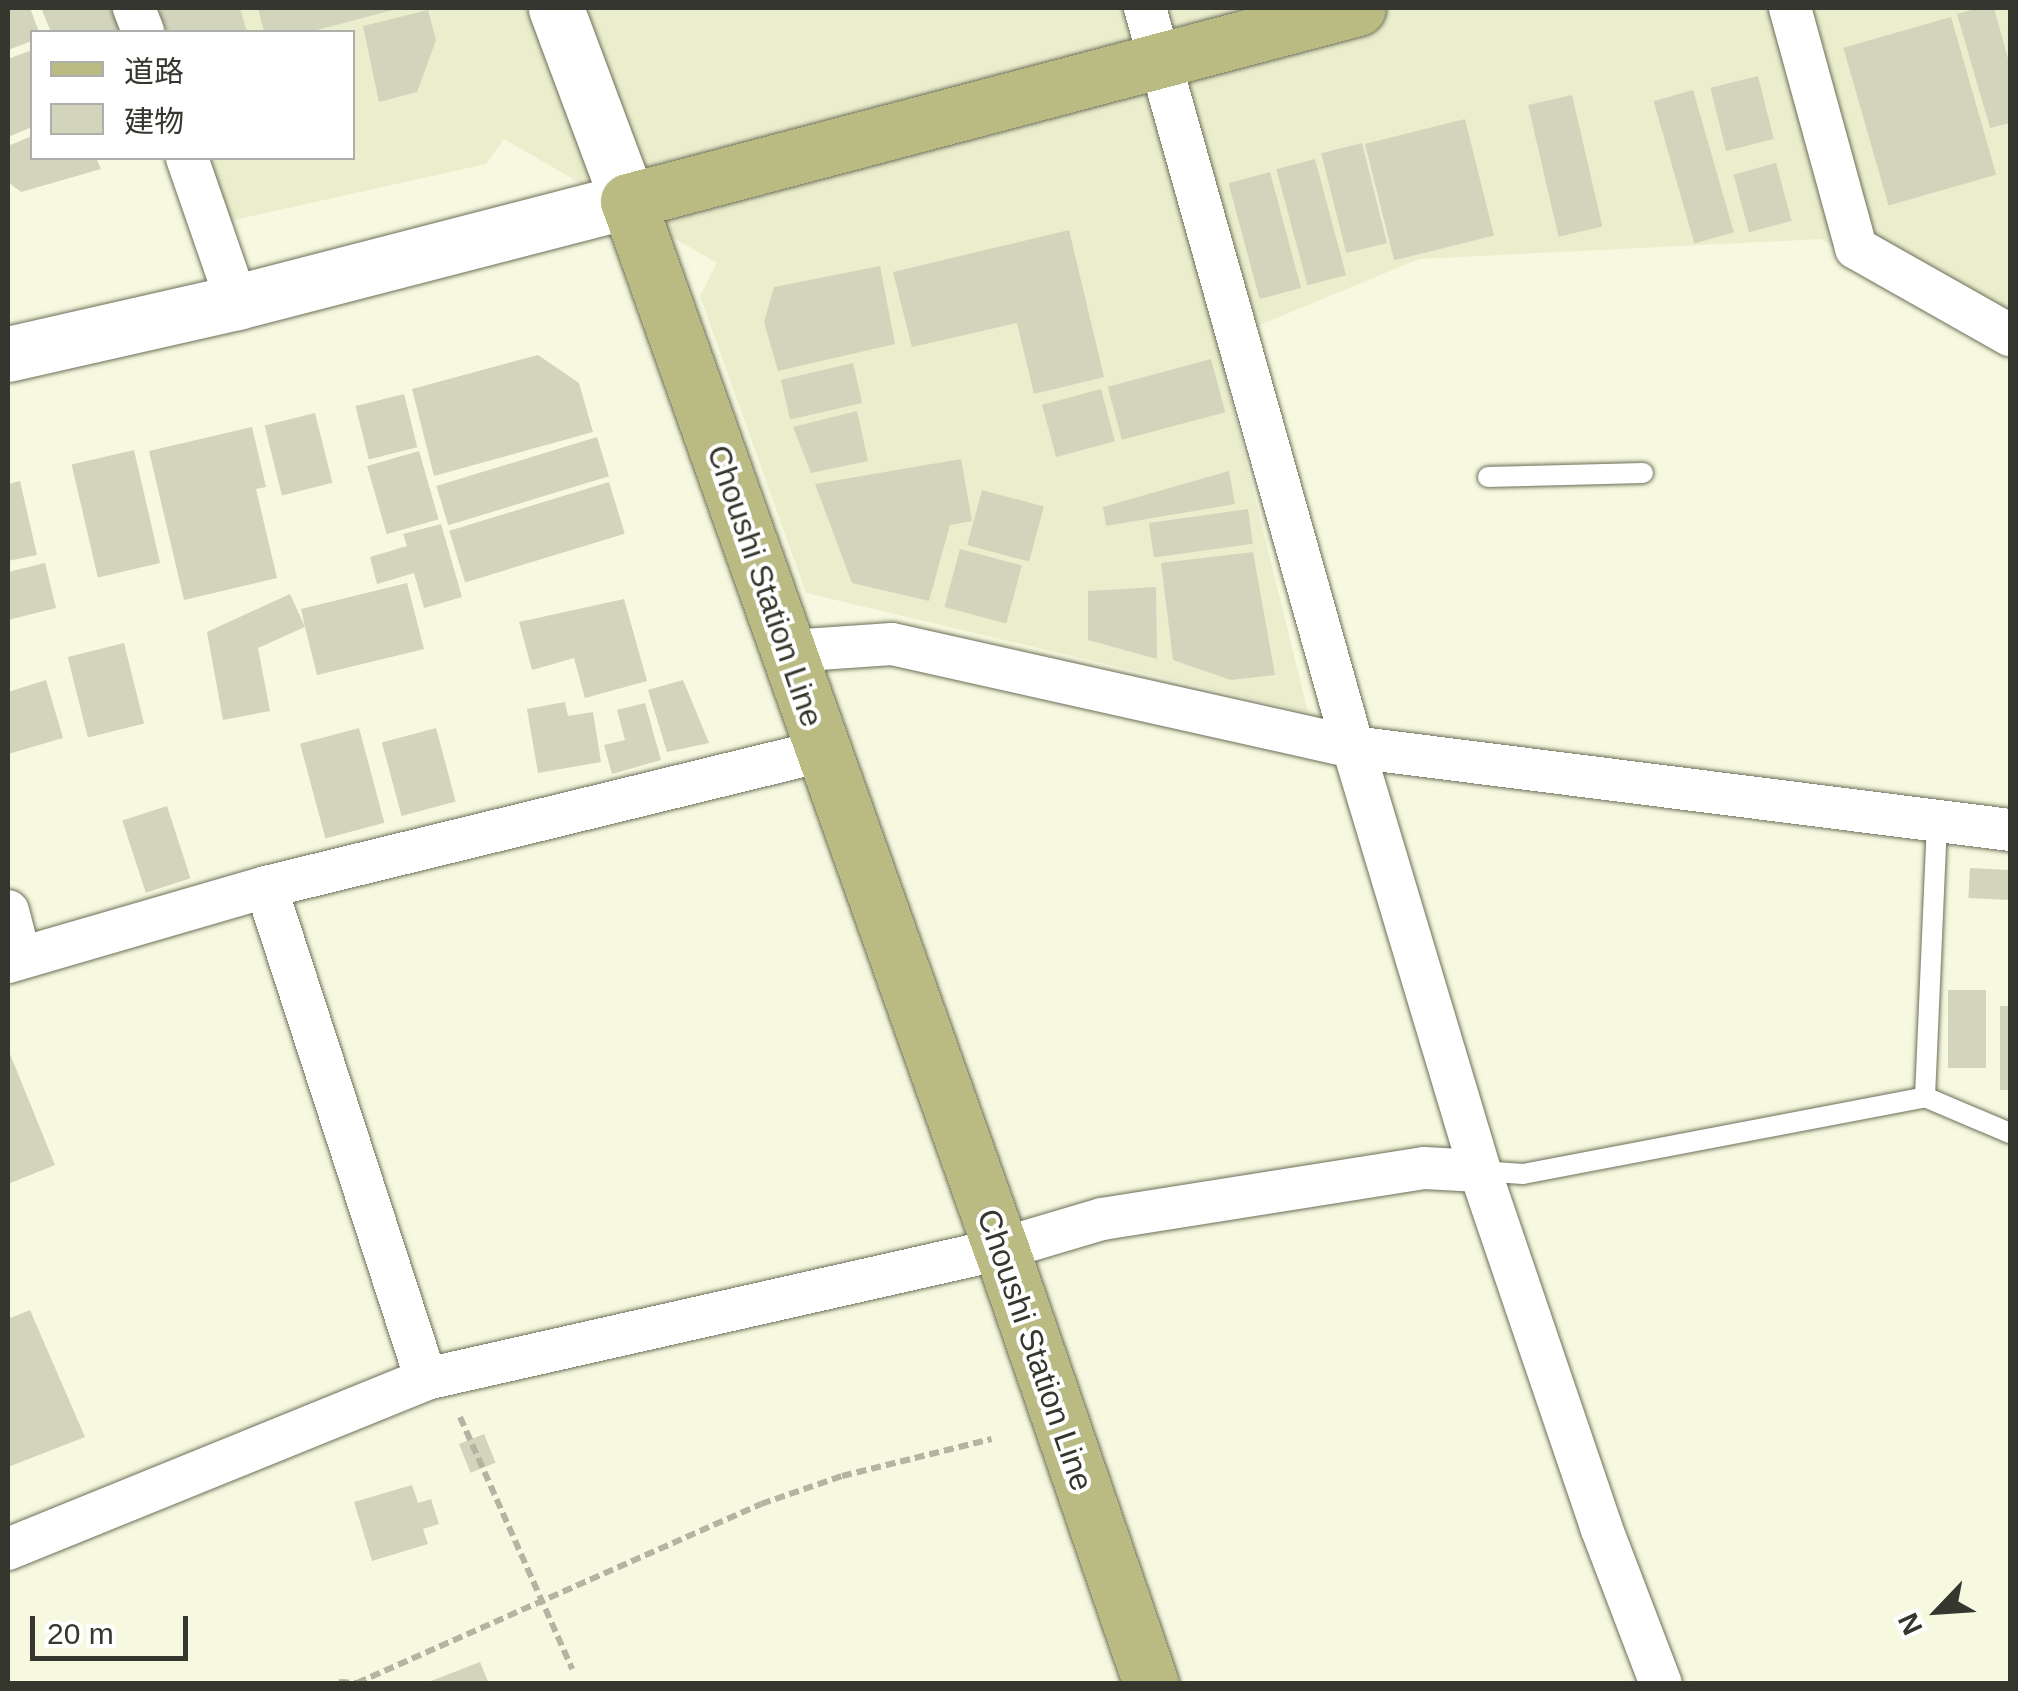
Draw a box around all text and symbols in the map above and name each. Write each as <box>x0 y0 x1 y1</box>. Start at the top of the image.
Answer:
legend <box>30 30 355 160</box>
text: 道路 <box>124 55 184 88</box>
text: 建物 <box>124 105 184 138</box>
street label: Choushi Station Line <box>699 440 831 732</box>
street label: Choushi Station Line <box>969 1204 1101 1496</box>
north arrow <box>1888 1561 1988 1661</box>
scale bar <box>35 1596 192 1658</box>
text: N <box>1892 1608 1929 1640</box>
text: 20 m <box>47 1617 114 1650</box>

